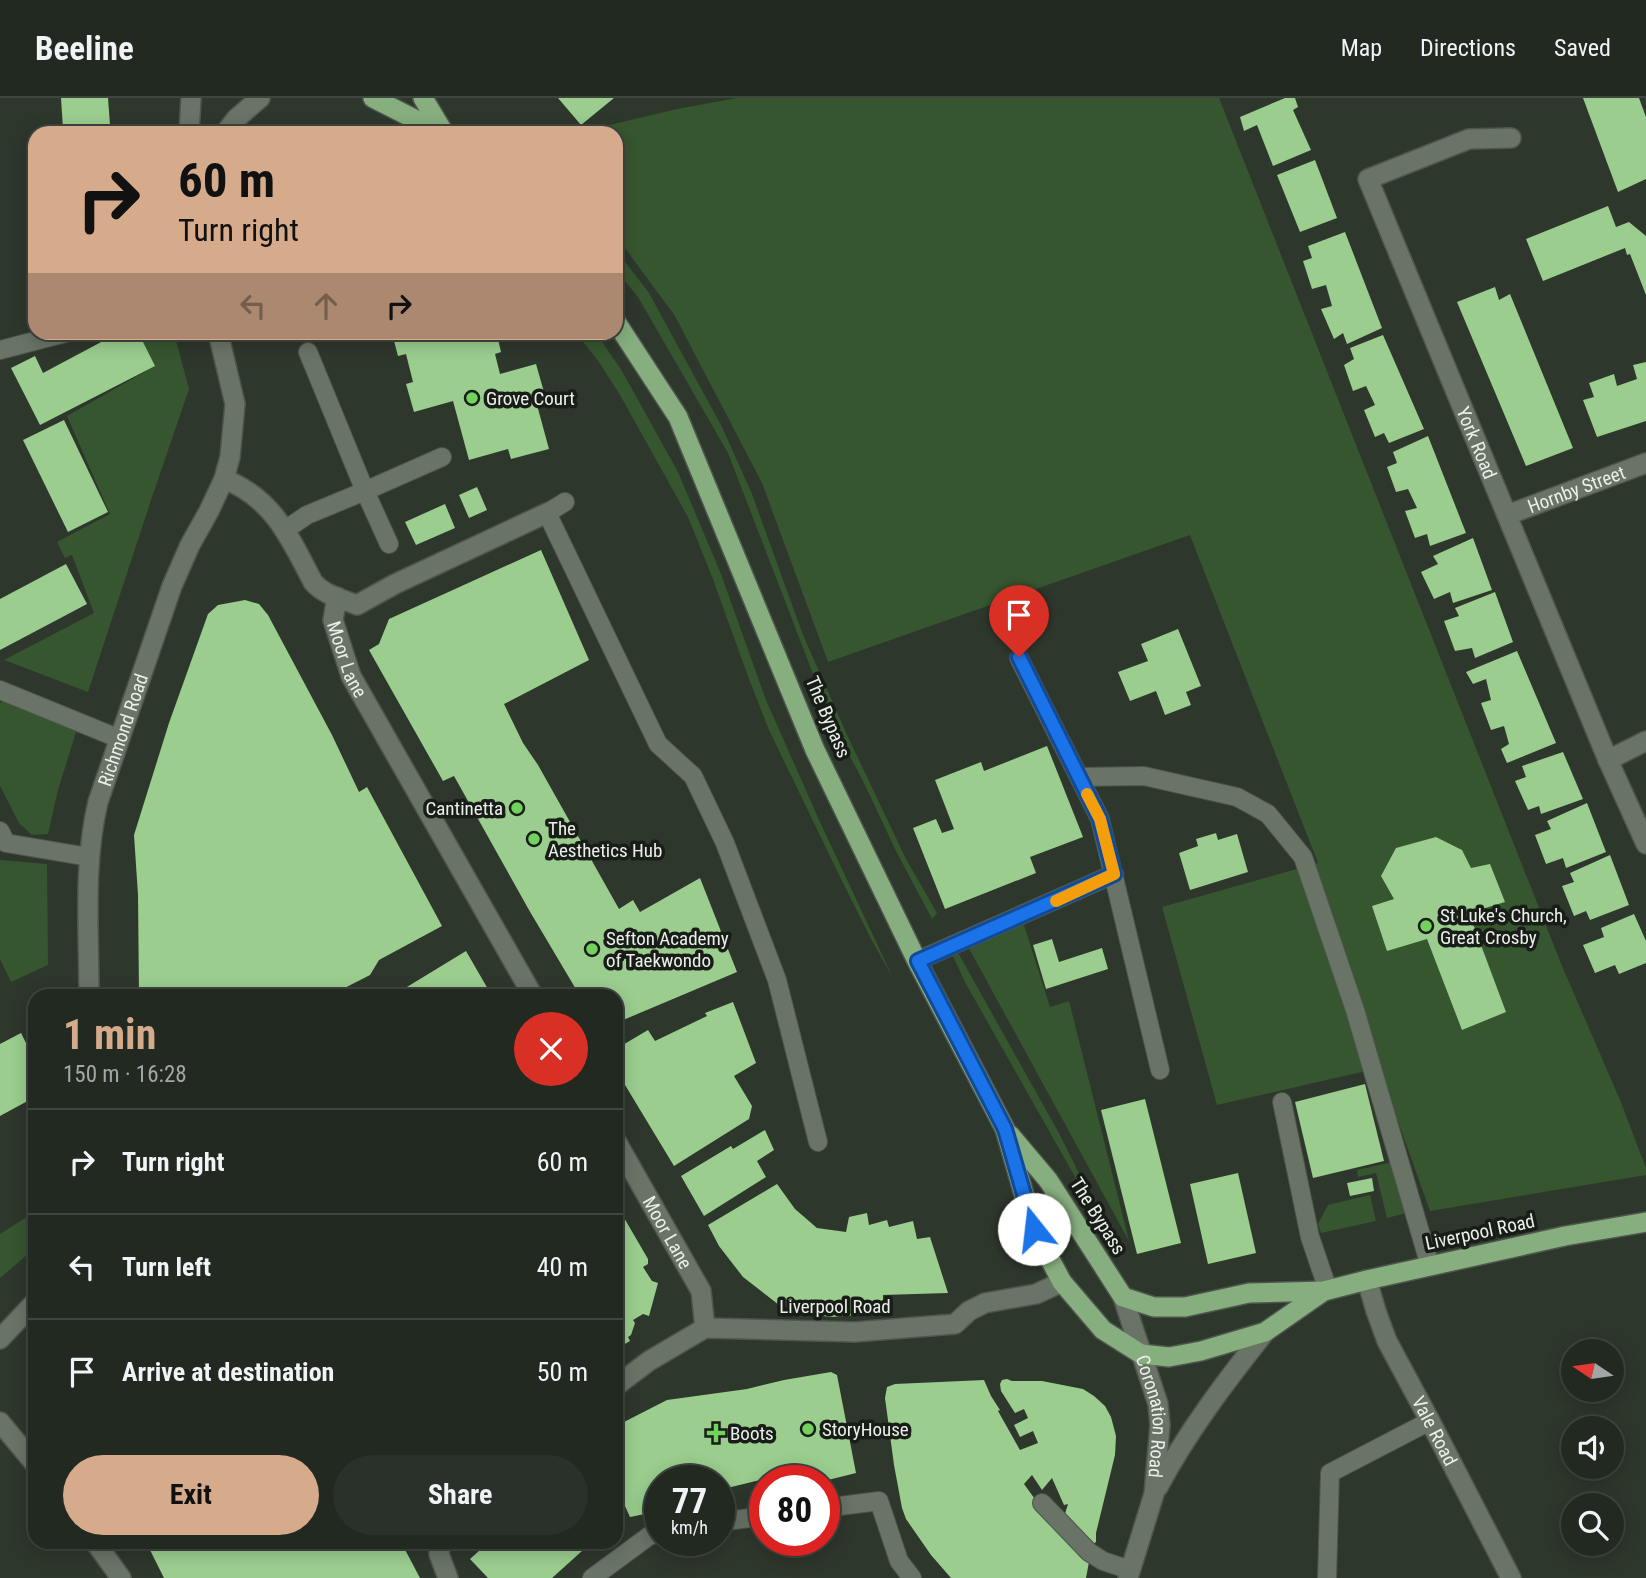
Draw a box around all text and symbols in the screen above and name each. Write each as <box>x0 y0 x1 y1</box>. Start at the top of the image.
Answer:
text: Beeline <box>35 29 134 68</box>
text: Map <box>1341 34 1382 62</box>
text: Directions <box>1420 34 1516 62</box>
text: Saved <box>1554 34 1611 62</box>
text: 60 m <box>178 152 275 209</box>
icon: right <box>63 154 154 245</box>
text: Turn right <box>178 211 299 249</box>
icon: left <box>234 287 272 325</box>
icon: ahead <box>307 287 345 325</box>
icon: right <box>380 287 418 325</box>
place label: Grove Court <box>486 387 575 410</box>
marker: Grove Court <box>464 390 480 406</box>
street label: York Road <box>1452 403 1502 482</box>
street label: Hornby Street <box>1524 460 1628 518</box>
pin <box>989 585 1049 657</box>
icon: arrive <box>1000 596 1038 634</box>
street label: Moor Lane <box>323 618 372 702</box>
street label: Richmond Road <box>93 671 153 789</box>
street label: The Bypass <box>801 673 855 761</box>
place label: Cantinetta <box>425 797 503 820</box>
marker: Cantinetta <box>509 800 525 816</box>
place label: The Aesthetics Hub <box>548 817 662 862</box>
marker: The Aesthetics Hub <box>526 831 542 847</box>
place label: St Luke's Church, Great Crosby <box>1440 904 1567 949</box>
marker: St Luke's Church, Great Crosby <box>1418 918 1434 934</box>
place label: Sefton Academy of Taekwondo <box>606 927 729 972</box>
marker: Sefton Academy of Taekwondo <box>584 941 600 957</box>
text: 1 min <box>63 1010 156 1059</box>
button: close <box>514 1012 588 1086</box>
text: 150 m · 16:28 <box>63 1061 187 1088</box>
icon: right <box>63 1143 101 1181</box>
text: Turn right <box>122 1147 224 1177</box>
text: 60 m <box>537 1147 588 1177</box>
street label: The Bypass <box>1065 1173 1131 1259</box>
street label: Moor Lane <box>638 1192 698 1273</box>
position arrow <box>997 1192 1071 1266</box>
street label: Liverpool Road <box>1423 1209 1537 1255</box>
icon: left <box>63 1248 101 1286</box>
text: Turn left <box>122 1252 211 1282</box>
text: 40 m <box>537 1252 588 1282</box>
street label: Liverpool Road <box>779 1295 891 1318</box>
north arrow <box>1561 1339 1624 1402</box>
map controls <box>1561 1339 1624 1556</box>
street label: Coronation Road <box>1131 1352 1172 1479</box>
icon: arrive <box>63 1353 101 1391</box>
text: Arrive at destination <box>122 1357 334 1387</box>
text: 50 m <box>537 1357 588 1387</box>
street label: Vale Road <box>1407 1392 1462 1469</box>
button: sound <box>1561 1416 1624 1479</box>
place label: StoryHouse <box>822 1418 909 1441</box>
marker: StoryHouse <box>800 1421 816 1437</box>
place label: Boots <box>730 1422 774 1445</box>
marker: Boots <box>708 1425 724 1441</box>
button: Exit <box>63 1455 319 1535</box>
button: Share <box>333 1455 588 1535</box>
speed limit sign: 80 <box>749 1465 840 1556</box>
text: 77 <box>672 1481 707 1522</box>
button: search <box>1561 1493 1624 1556</box>
text: km/h <box>671 1517 708 1538</box>

